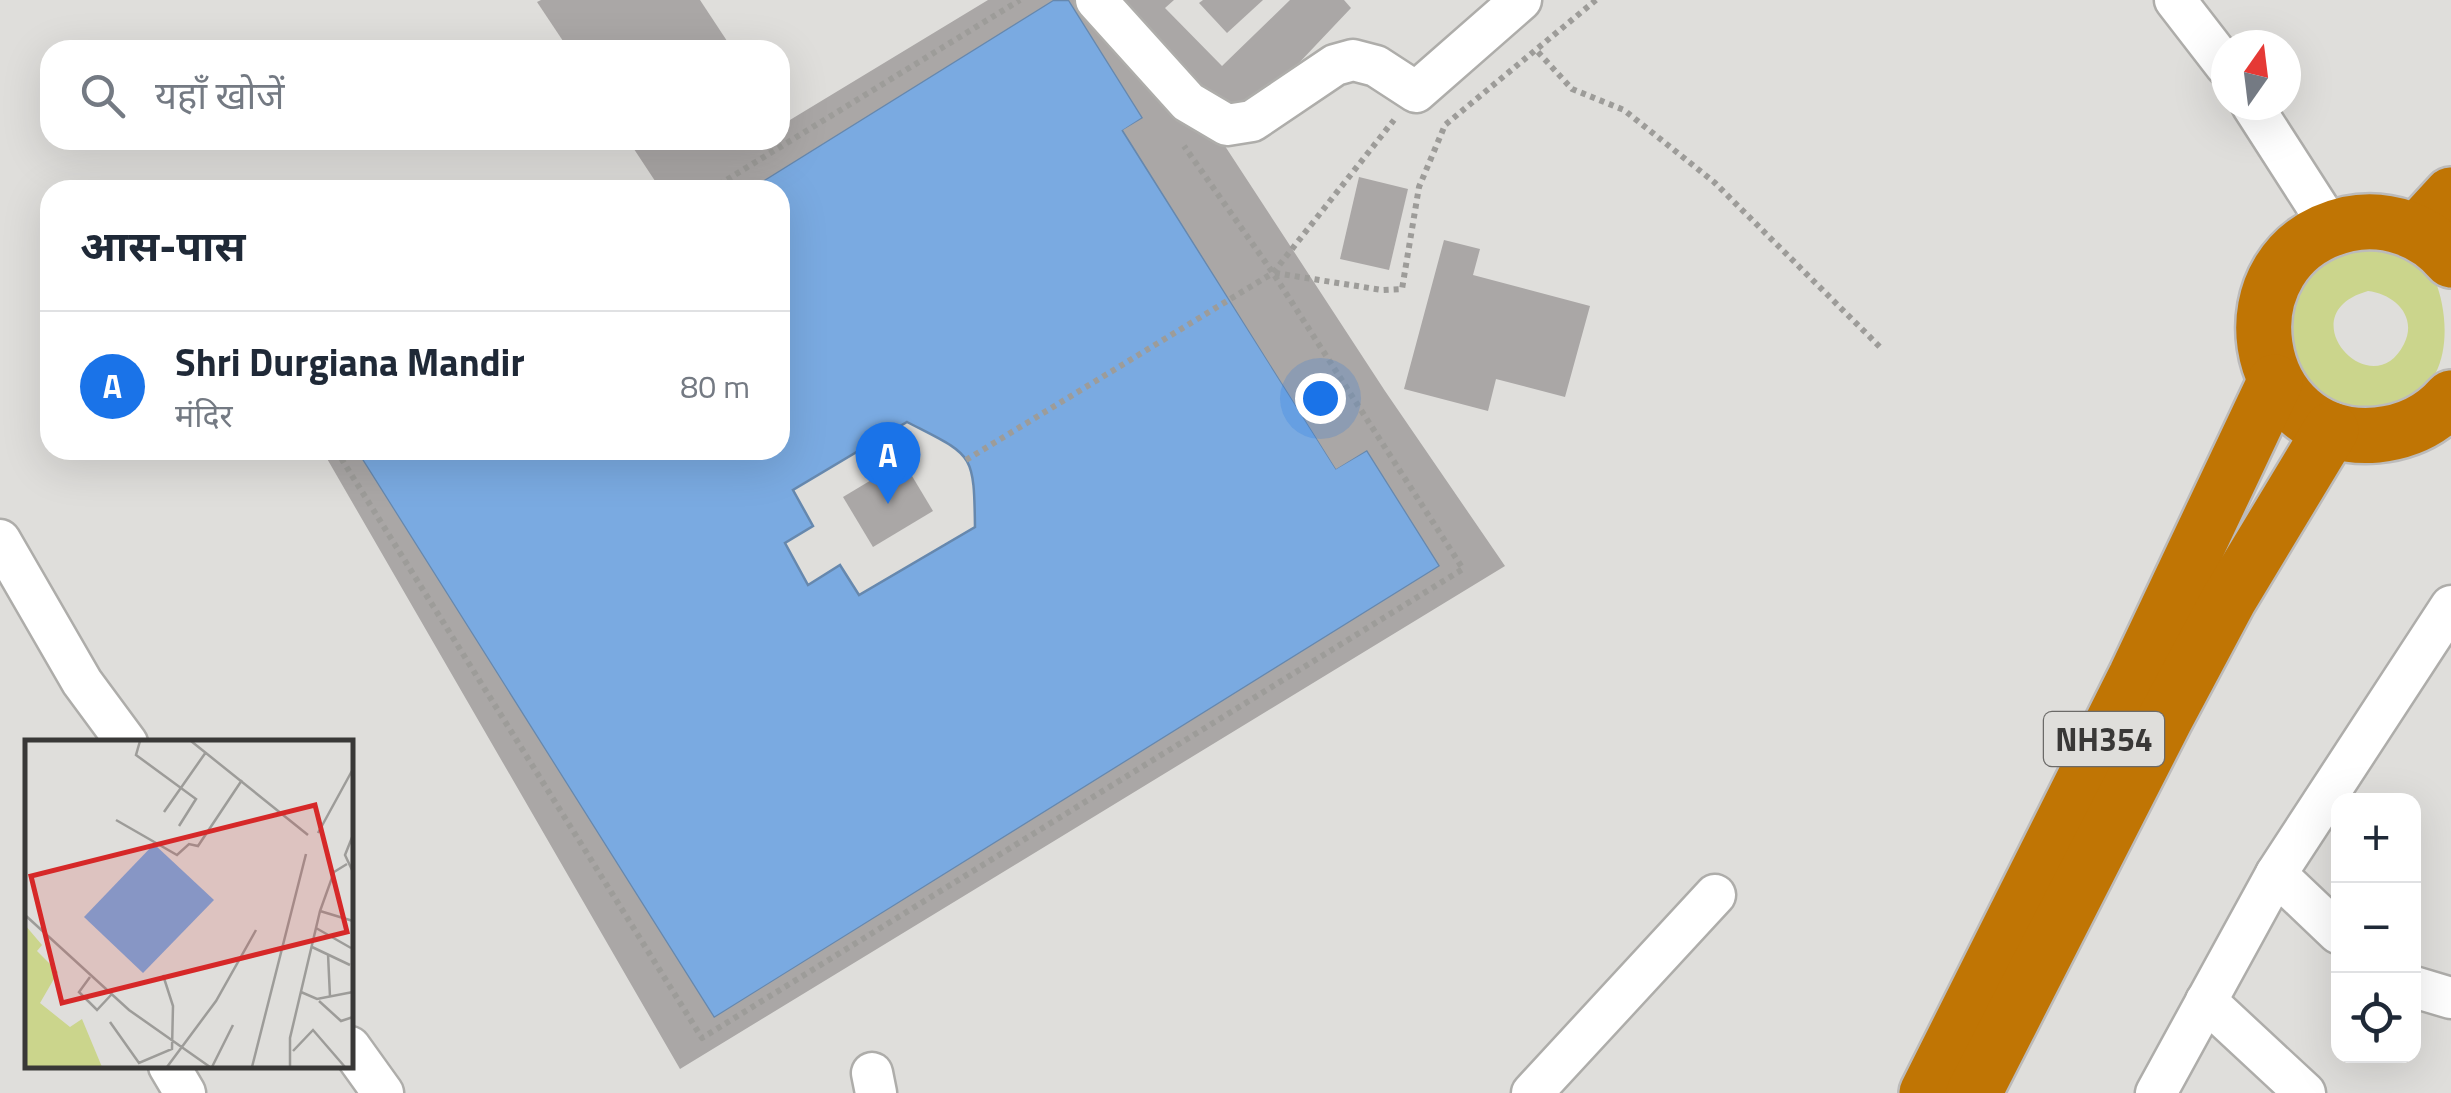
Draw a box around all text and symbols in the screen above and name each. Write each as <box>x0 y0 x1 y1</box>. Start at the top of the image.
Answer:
north arrow <box>2211 30 2301 120</box>
search box <box>40 40 790 150</box>
text: यहाँ खोजें <box>155 66 285 124</box>
icon: search <box>75 68 130 123</box>
text: आस-पास <box>80 213 245 277</box>
text: Shri Durgiana Mandir <box>175 333 525 391</box>
text: A <box>103 362 122 410</box>
text: 80 m <box>680 362 750 410</box>
your location <box>1295 373 1346 424</box>
text: मंदिर <box>175 391 233 439</box>
pin: A <box>856 422 920 504</box>
road number: NH354 <box>2044 712 2164 766</box>
inset map <box>25 740 352 1068</box>
map controls <box>2331 793 2421 1063</box>
button: + <box>2331 793 2421 883</box>
button: − <box>2331 883 2421 973</box>
button: locate <box>2331 973 2421 1063</box>

